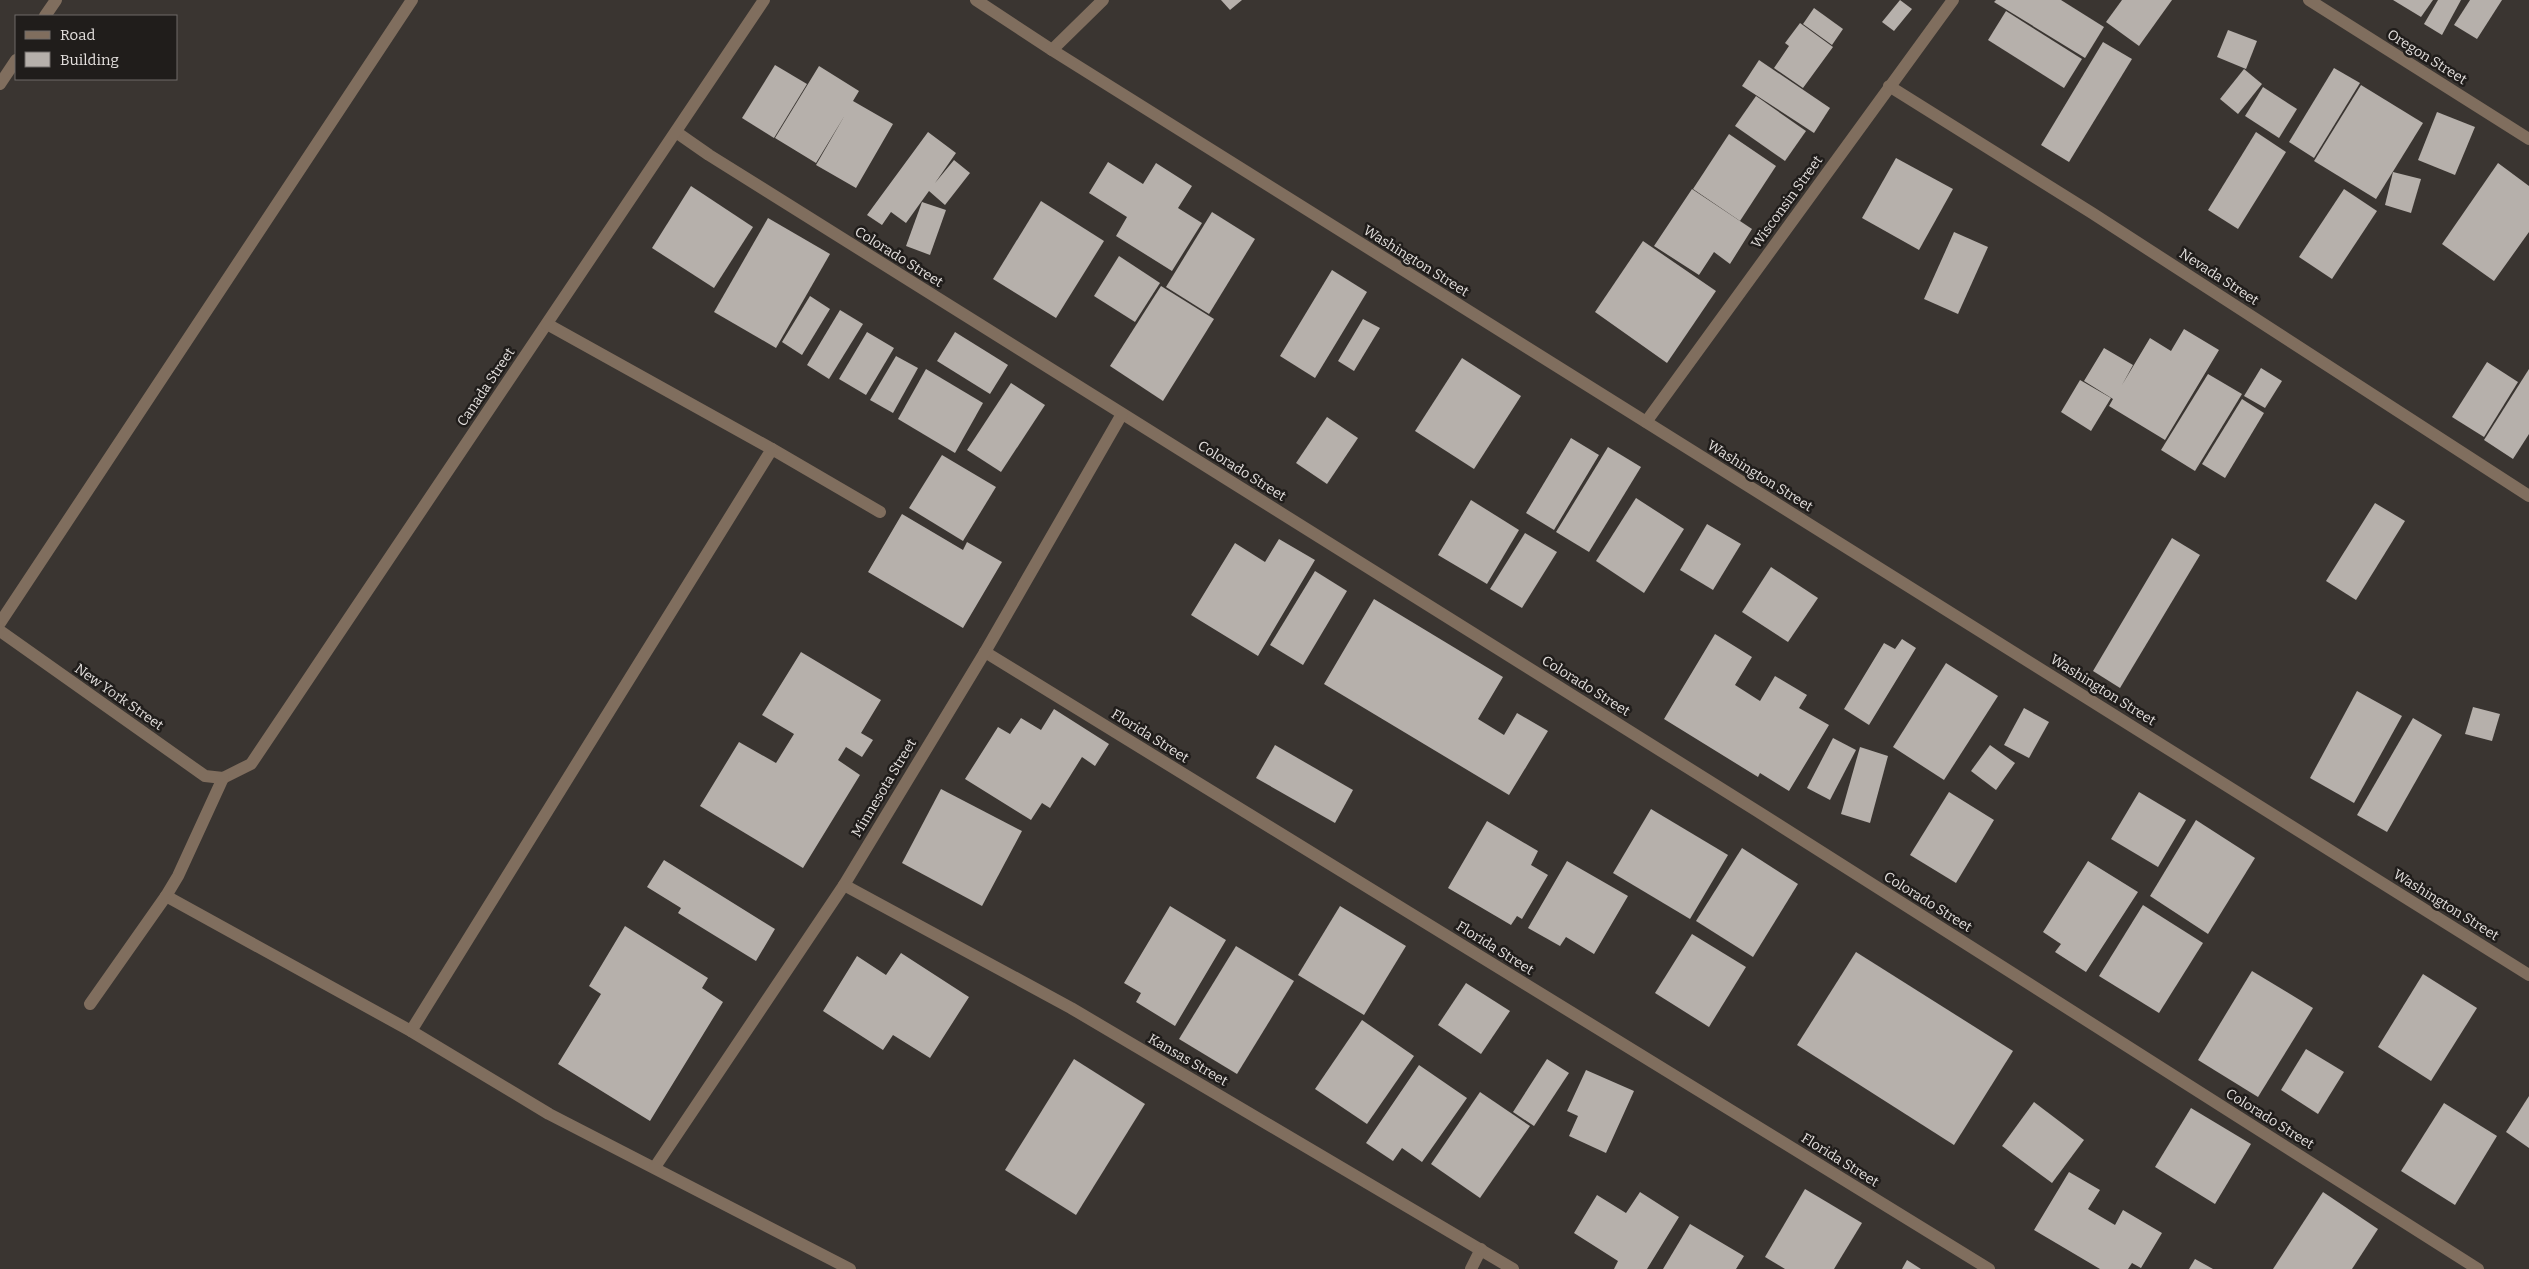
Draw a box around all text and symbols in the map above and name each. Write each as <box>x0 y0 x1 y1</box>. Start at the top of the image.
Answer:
legend <box>15 15 178 80</box>
text: Road <box>60 26 95 44</box>
street label: Oregon Street <box>2384 26 2470 88</box>
text: Building <box>60 51 119 69</box>
street label: Wisconsin Street <box>1748 152 1826 252</box>
street label: Washington Street <box>1360 222 1472 300</box>
street label: Colorado Street <box>852 223 946 291</box>
street label: Nevada Street <box>2176 245 2262 309</box>
street label: Canada Street <box>454 345 518 429</box>
street label: Colorado Street <box>1195 437 1289 505</box>
street label: Washington Street <box>1704 437 1816 515</box>
street label: Washington Street <box>2047 651 2159 729</box>
street label: Colorado Street <box>1539 652 1633 720</box>
street label: New York Street <box>71 660 167 734</box>
street label: Florida Street <box>1108 705 1192 767</box>
street label: Minnesota Street <box>848 736 920 840</box>
street label: Washington Street <box>2390 866 2502 944</box>
street label: Colorado Street <box>1881 868 1975 936</box>
street label: Florida Street <box>1453 917 1537 979</box>
street label: Kansas Street <box>1145 1030 1231 1090</box>
street label: Colorado Street <box>2223 1085 2317 1153</box>
street label: Florida Street <box>1798 1129 1882 1191</box>

